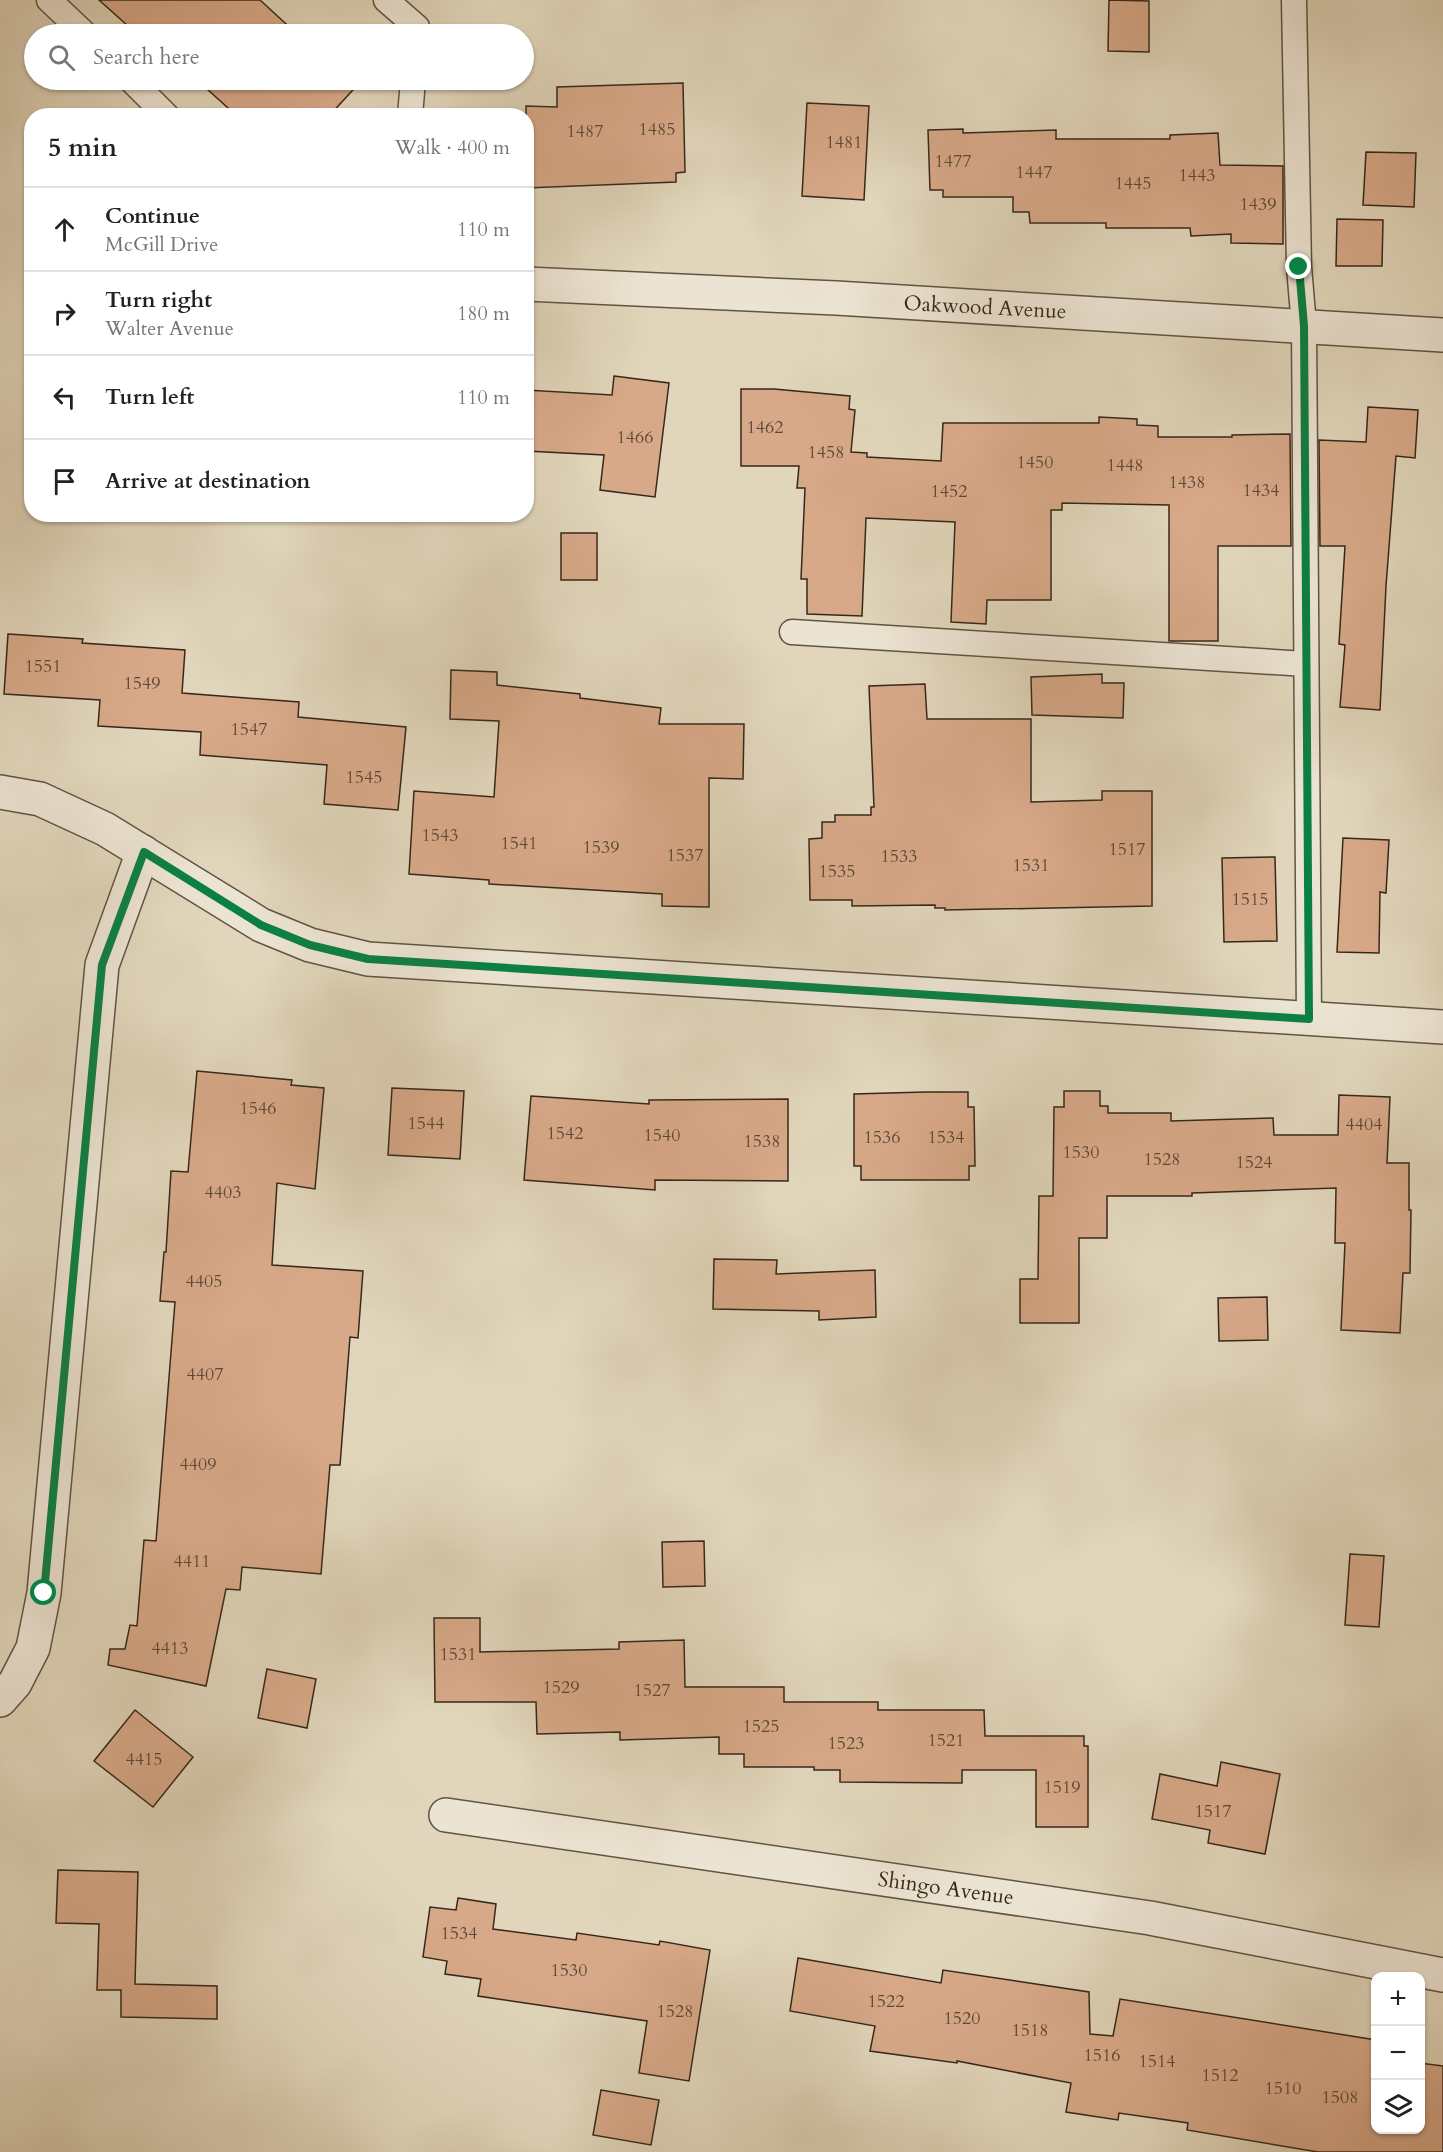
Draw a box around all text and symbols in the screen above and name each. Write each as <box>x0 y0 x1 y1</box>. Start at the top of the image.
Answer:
search box <box>24 24 534 90</box>
icon: search <box>45 41 78 74</box>
text: Search here <box>93 42 200 72</box>
house number: 1485 <box>639 117 675 142</box>
house number: 1487 <box>567 119 603 144</box>
text: 5 min <box>48 130 117 165</box>
house number: 1481 <box>826 130 862 155</box>
text: Walk · 400 m <box>395 134 510 161</box>
house number: 1477 <box>935 149 971 174</box>
house number: 1447 <box>1016 160 1052 185</box>
house number: 1443 <box>1179 163 1215 188</box>
house number: 1445 <box>1115 171 1151 196</box>
house number: 1439 <box>1240 192 1276 217</box>
text: Continue <box>105 201 200 231</box>
icon: ahead <box>48 213 81 246</box>
text: 110 m <box>457 216 510 243</box>
text: McGill Drive <box>105 231 218 258</box>
route end <box>1285 253 1311 279</box>
text: Turn right <box>105 285 212 315</box>
street label: Oakwood Avenue <box>903 289 1067 326</box>
icon: right <box>48 297 81 330</box>
text: 180 m <box>457 300 510 327</box>
text: Walter Avenue <box>105 315 234 342</box>
icon: left <box>48 381 81 414</box>
text: Turn left <box>105 382 194 412</box>
text: 110 m <box>457 384 510 411</box>
house number: 1462 <box>747 415 783 440</box>
house number: 1466 <box>617 425 653 450</box>
house number: 1458 <box>808 440 844 465</box>
house number: 1450 <box>1017 450 1053 475</box>
house number: 1448 <box>1107 453 1143 478</box>
icon: arrive <box>48 465 81 498</box>
text: Arrive at destination <box>105 466 310 496</box>
house number: 1438 <box>1169 470 1205 495</box>
house number: 1434 <box>1243 478 1279 503</box>
house number: 1452 <box>931 479 967 504</box>
house number: 1551 <box>25 654 61 679</box>
house number: 1549 <box>124 671 160 696</box>
house number: 1547 <box>231 717 267 742</box>
house number: 1545 <box>346 765 382 790</box>
house number: 1543 <box>422 823 458 848</box>
house number: 1541 <box>501 831 537 856</box>
house number: 1539 <box>583 835 619 860</box>
house number: 1517 <box>1109 837 1145 862</box>
house number: 1537 <box>667 843 703 868</box>
house number: 1533 <box>881 844 917 869</box>
house number: 1531 <box>1013 853 1049 878</box>
house number: 1535 <box>819 859 855 884</box>
house number: 1515 <box>1232 887 1268 912</box>
house number: 1546 <box>240 1096 276 1121</box>
house number: 1544 <box>408 1111 444 1136</box>
house number: 4404 <box>1346 1112 1382 1137</box>
house number: 1542 <box>547 1121 583 1146</box>
house number: 1540 <box>644 1123 680 1148</box>
house number: 1536 <box>864 1125 900 1150</box>
house number: 1534 <box>928 1125 964 1150</box>
house number: 1538 <box>744 1129 780 1154</box>
house number: 1530 <box>1063 1140 1099 1165</box>
house number: 1528 <box>1144 1147 1180 1172</box>
house number: 1524 <box>1236 1150 1272 1175</box>
house number: 4403 <box>205 1180 241 1205</box>
house number: 4405 <box>186 1269 222 1294</box>
house number: 4407 <box>187 1362 223 1387</box>
house number: 4409 <box>180 1452 216 1477</box>
house number: 4411 <box>174 1549 210 1574</box>
route start <box>30 1579 56 1605</box>
house number: 4413 <box>152 1636 188 1661</box>
house number: 1531 <box>440 1642 476 1667</box>
house number: 1529 <box>543 1675 579 1700</box>
house number: 1527 <box>634 1678 670 1703</box>
house number: 1525 <box>743 1714 779 1739</box>
house number: 1521 <box>928 1728 964 1753</box>
house number: 1523 <box>828 1731 864 1756</box>
house number: 4415 <box>126 1747 162 1772</box>
house number: 1519 <box>1044 1775 1080 1800</box>
house number: 1517 <box>1195 1799 1231 1824</box>
street label: Shingo Avenue <box>876 1865 1016 1912</box>
house number: 1534 <box>441 1921 477 1946</box>
house number: 1530 <box>551 1958 587 1983</box>
map controls <box>1371 1972 1425 2134</box>
button: + <box>1371 1972 1425 2026</box>
house number: 1522 <box>868 1989 904 2014</box>
house number: 1528 <box>657 1999 693 2024</box>
house number: 1520 <box>944 2006 980 2031</box>
house number: 1518 <box>1012 2018 1048 2043</box>
button: − <box>1371 2026 1425 2080</box>
house number: 1516 <box>1084 2043 1120 2068</box>
house number: 1514 <box>1139 2049 1175 2074</box>
house number: 1512 <box>1202 2063 1238 2088</box>
house number: 1510 <box>1265 2076 1301 2101</box>
button: layers <box>1371 2080 1425 2134</box>
house number: 1508 <box>1322 2085 1358 2110</box>

